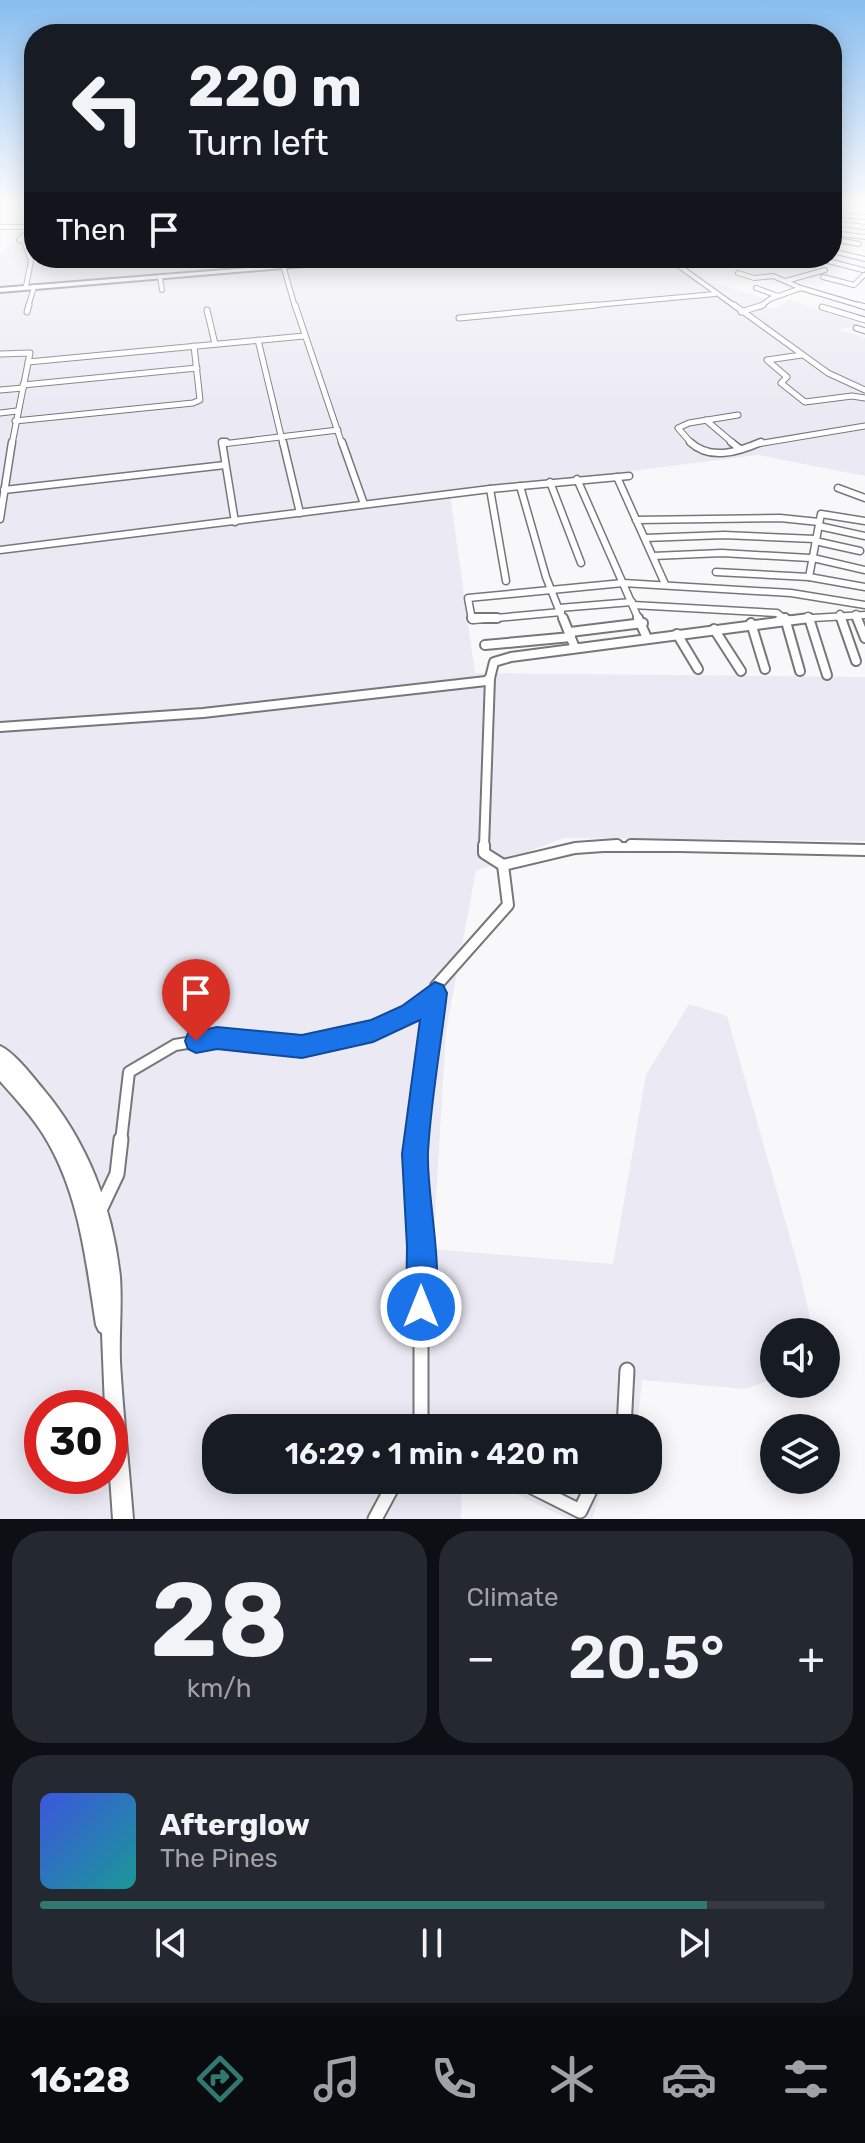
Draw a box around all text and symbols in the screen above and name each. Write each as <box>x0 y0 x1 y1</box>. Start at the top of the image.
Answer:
text: 220 m <box>188 54 362 120</box>
icon: left <box>56 56 160 160</box>
text: Turn left <box>188 121 329 164</box>
icon: arrive <box>142 208 186 252</box>
text: Then <box>56 212 126 248</box>
pin <box>162 959 230 1041</box>
icon: arrive <box>174 971 218 1015</box>
position arrow <box>379 1265 463 1349</box>
map controls <box>760 1318 840 1494</box>
button: sound <box>760 1318 840 1398</box>
speed limit sign: 30 <box>24 1390 128 1494</box>
button: layers <box>760 1414 840 1494</box>
text: 16:29 · 1 min · 420 m <box>285 1436 579 1472</box>
text: 28 <box>150 1559 288 1682</box>
text: Climate <box>467 1582 559 1613</box>
text: 20.5° <box>568 1622 725 1693</box>
text: − <box>467 1632 495 1684</box>
text: + <box>798 1632 825 1684</box>
text: km/h <box>187 1673 252 1704</box>
text: Afterglow <box>160 1807 310 1843</box>
text: The Pines <box>160 1843 278 1874</box>
icon: previous <box>149 1921 193 1965</box>
icon: pause <box>410 1921 454 1965</box>
icon: next <box>672 1921 716 1965</box>
icon: directions <box>192 2051 248 2107</box>
icon: music <box>309 2051 365 2107</box>
icon: phone <box>426 2051 482 2107</box>
icon: climate <box>544 2051 600 2107</box>
icon: car <box>661 2051 717 2107</box>
icon: filters <box>778 2051 834 2107</box>
text: 16:28 <box>31 2058 130 2101</box>

